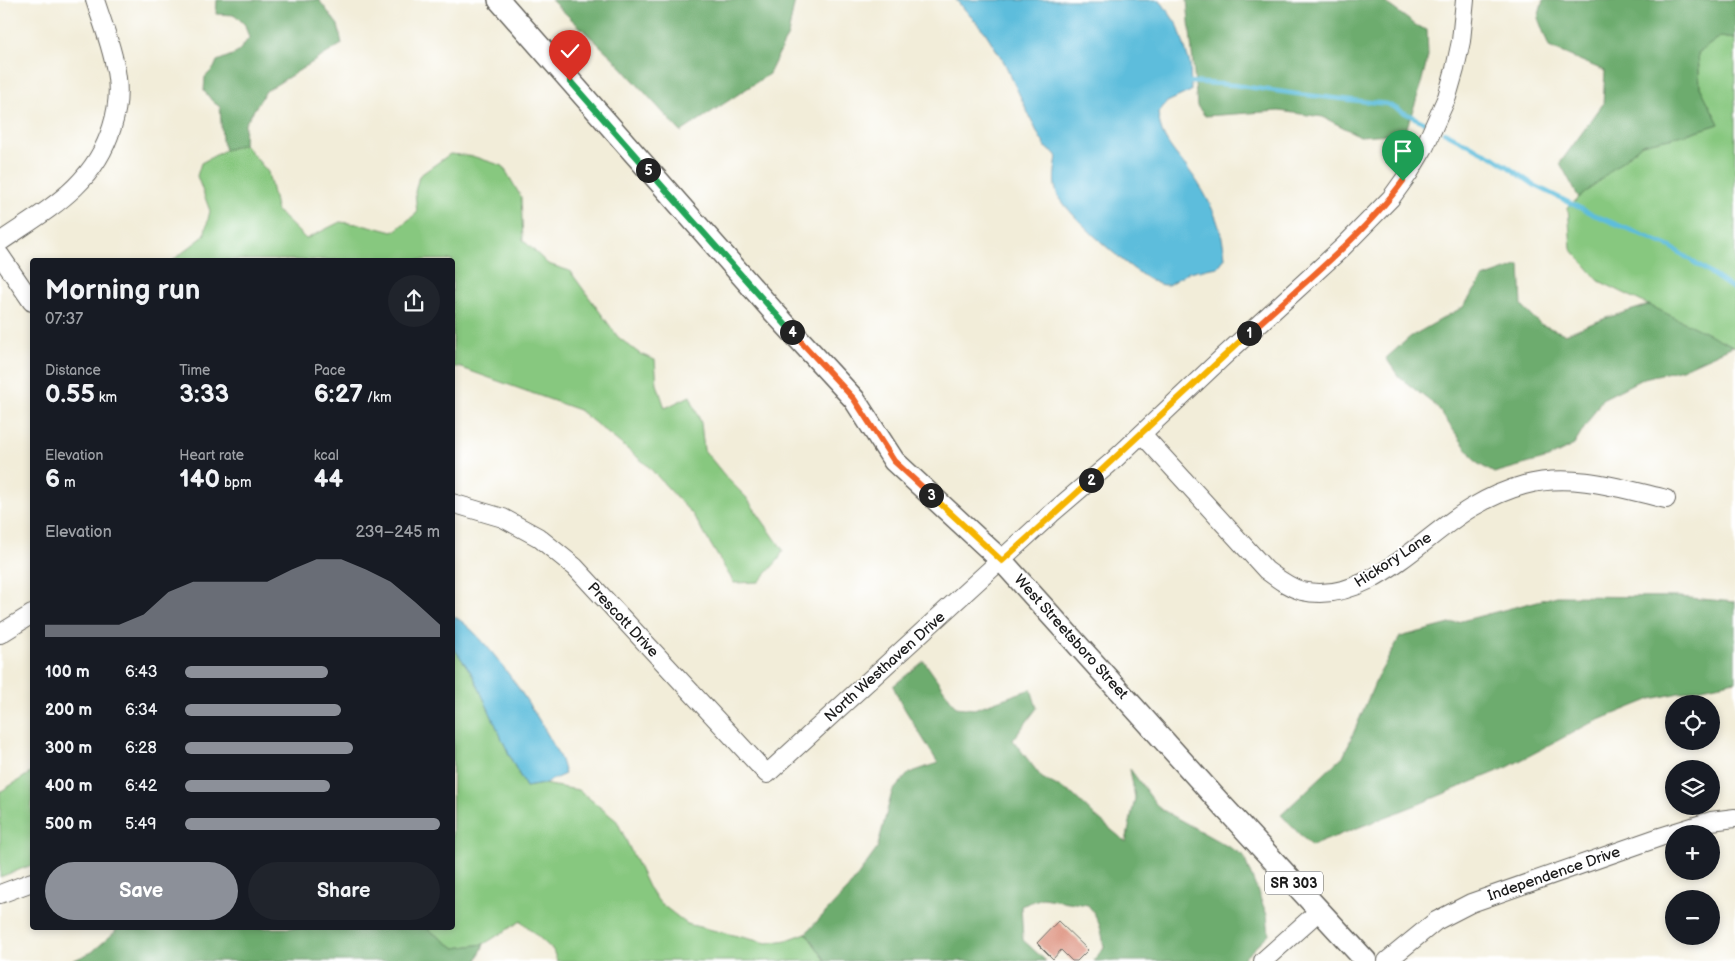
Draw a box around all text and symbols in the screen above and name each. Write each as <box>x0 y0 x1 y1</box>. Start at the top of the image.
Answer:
pin <box>549 30 591 81</box>
icon: check <box>556 37 584 65</box>
pin <box>1382 130 1424 181</box>
icon: arrive <box>1389 137 1417 165</box>
pin: 5 <box>636 158 660 182</box>
text: 5 <box>644 162 653 179</box>
text: Morning run <box>45 274 200 307</box>
button: share <box>388 275 440 327</box>
text: 07:37 <box>45 310 83 329</box>
pin: 4 <box>780 320 804 344</box>
pin: 1 <box>1236 320 1262 346</box>
text: 4 <box>788 324 797 341</box>
text: 1 <box>1247 325 1252 342</box>
text: Distance <box>45 362 101 379</box>
text: Time <box>179 362 210 379</box>
text: Pace <box>314 362 346 379</box>
text: 0.55 <box>45 379 95 410</box>
text: 3:33 <box>179 379 229 410</box>
text: 6:27 <box>314 379 363 410</box>
text: km <box>95 389 117 406</box>
text: /km <box>363 389 391 406</box>
text: Elevation <box>45 447 103 464</box>
text: Heart rate <box>179 447 244 464</box>
text: kcal <box>314 447 339 464</box>
text: 6 <box>45 464 60 495</box>
text: 140 <box>179 464 220 495</box>
text: 44 <box>314 464 343 495</box>
pin: 2 <box>1078 468 1104 492</box>
text: 2 <box>1087 472 1096 489</box>
text: m <box>60 474 76 491</box>
text: bpm <box>220 474 252 491</box>
pin: 3 <box>918 482 944 508</box>
text: 3 <box>927 487 936 504</box>
text: Elevation <box>45 523 112 542</box>
text: 239–245 m <box>356 523 440 542</box>
street label: Hickory Lane <box>1351 528 1435 592</box>
street label: West Streetsboro Street <box>1010 571 1132 704</box>
street label: Prescott Drive <box>583 579 663 662</box>
street label: North Westhaven Drive <box>821 608 949 726</box>
text: 100 m <box>45 663 90 682</box>
text: 6:43 <box>125 663 158 682</box>
map controls <box>1665 695 1720 945</box>
button: locate <box>1665 695 1720 750</box>
text: 200 m <box>45 701 92 720</box>
text: 6:34 <box>125 701 158 720</box>
text: 300 m <box>45 739 92 758</box>
text: 6:28 <box>125 739 157 758</box>
button: layers <box>1665 760 1720 815</box>
text: 400 m <box>45 777 92 796</box>
text: 6:42 <box>125 777 157 796</box>
text: 500 m <box>45 815 92 834</box>
text: 5:49 <box>125 815 156 834</box>
button: + <box>1665 825 1720 880</box>
street label: Independence Drive <box>1485 842 1623 906</box>
button: Save <box>45 862 238 920</box>
button: Share <box>248 862 440 920</box>
road number: SR 303 <box>1265 871 1323 894</box>
button: − <box>1665 890 1720 945</box>

